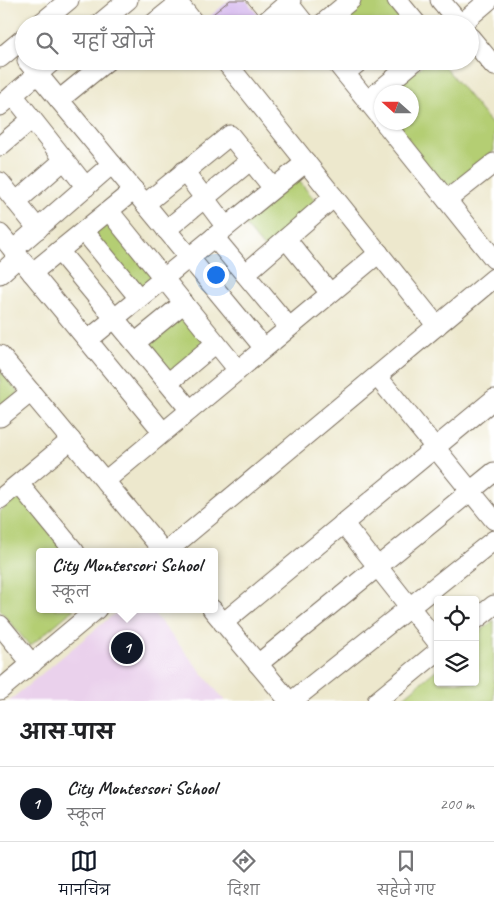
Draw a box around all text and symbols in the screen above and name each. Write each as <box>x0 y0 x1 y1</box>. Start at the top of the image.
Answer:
search box <box>15 15 479 70</box>
icon: search <box>33 29 61 57</box>
text: यहाँ खोजें <box>73 30 154 54</box>
north arrow <box>374 85 419 130</box>
your location <box>203 262 229 288</box>
popup <box>36 548 218 613</box>
text: City Montessori School <box>52 553 202 577</box>
text: स्कूल <box>52 582 90 602</box>
map controls <box>434 596 479 686</box>
button: locate <box>434 596 479 641</box>
pin: 1 <box>111 629 143 667</box>
button: layers <box>434 641 479 686</box>
text: आस-पास <box>20 719 114 745</box>
text: City Montessori School <box>67 776 217 800</box>
text: 1 <box>32 794 40 814</box>
text: 200 m <box>440 794 474 814</box>
text: स्कूल <box>67 805 105 825</box>
tab: मानचित्र <box>59 847 110 906</box>
tab: दिशा <box>228 847 260 906</box>
tab: सहेजे गए <box>377 847 435 906</box>

